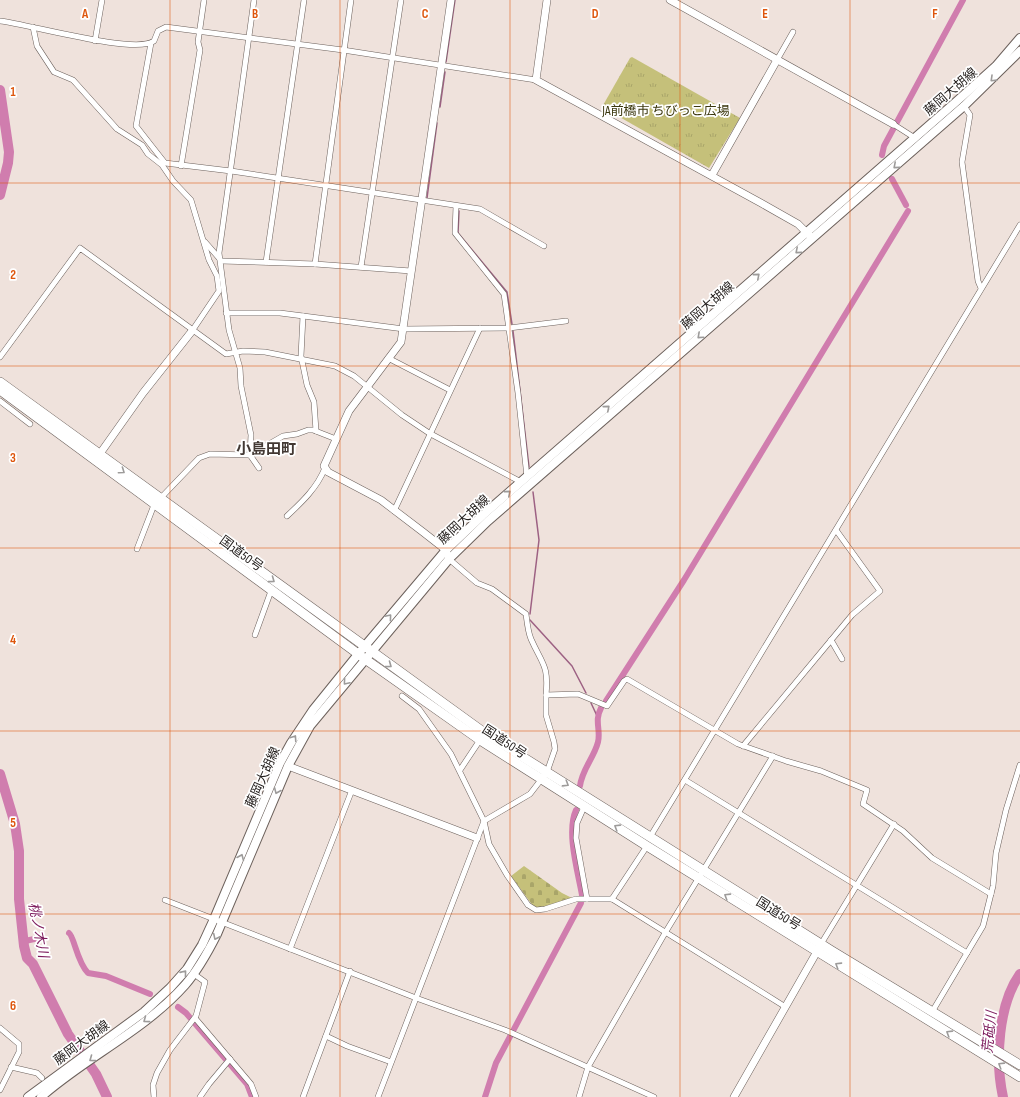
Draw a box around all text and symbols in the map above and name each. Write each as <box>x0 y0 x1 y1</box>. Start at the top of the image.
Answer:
text: A <box>81 6 89 22</box>
text: B <box>252 6 258 22</box>
text: C <box>422 6 429 22</box>
text: D <box>592 6 599 22</box>
text: E <box>762 6 768 22</box>
text: F <box>932 6 938 22</box>
street label: 藤岡大胡線 <box>921 64 980 119</box>
one-way arrow <box>990 74 998 82</box>
text: 1 <box>10 84 16 100</box>
park label: JA前橋市 ちびっこ広場 <box>601 103 730 119</box>
one-way arrow <box>893 161 901 168</box>
one-way arrow <box>795 246 803 253</box>
text: 2 <box>10 267 16 283</box>
one-way arrow <box>752 274 760 281</box>
street label: 藤岡大胡線 <box>678 278 737 333</box>
one-way arrow <box>697 332 705 339</box>
one-way arrow <box>602 406 610 413</box>
district label: 小島田町 <box>236 440 296 459</box>
text: 3 <box>10 450 16 466</box>
one-way arrow <box>118 466 125 474</box>
one-way arrow <box>504 491 511 498</box>
street label: 藤岡大胡線 <box>434 492 493 548</box>
street label: 国道50号 <box>216 533 266 575</box>
one-way arrow <box>268 575 275 582</box>
one-way arrow <box>385 614 392 622</box>
text: 4 <box>10 632 16 648</box>
one-way arrow <box>385 660 392 668</box>
one-way arrow <box>343 677 350 684</box>
street label: 国道50号 <box>479 722 530 762</box>
one-way arrow <box>289 736 296 743</box>
street label: 藤岡大胡線 <box>242 744 283 810</box>
one-way arrow <box>562 780 569 787</box>
one-way arrow <box>274 788 282 795</box>
text: 5 <box>10 815 16 831</box>
one-way arrow <box>614 825 621 832</box>
one-way arrow <box>236 853 244 860</box>
one-way arrow <box>724 894 731 901</box>
street label: 国道50号 <box>753 894 804 934</box>
water label: 桃ノ木川 <box>25 901 53 961</box>
one-way arrow <box>213 933 221 940</box>
one-way arrow <box>835 962 842 969</box>
one-way arrow <box>179 970 186 977</box>
text: 6 <box>10 998 16 1014</box>
water label: 荒砥川 <box>979 1008 1000 1054</box>
one-way arrow <box>143 1015 150 1023</box>
street label: 藤岡大胡線 <box>51 1017 113 1068</box>
one-way arrow <box>946 1030 953 1038</box>
one-way arrow <box>89 1054 96 1062</box>
one-way arrow <box>998 1062 1005 1070</box>

